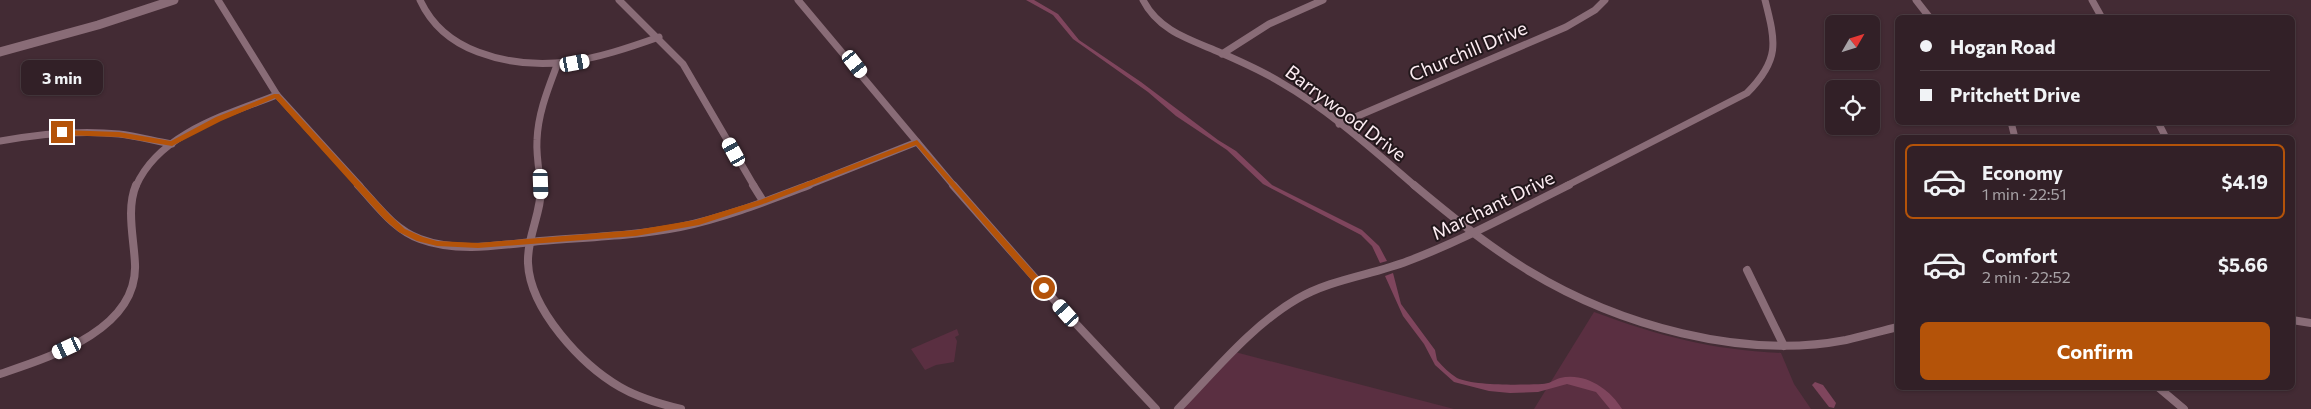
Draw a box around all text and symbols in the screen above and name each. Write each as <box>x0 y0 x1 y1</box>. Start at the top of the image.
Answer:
street label: Churchill Drive <box>1405 15 1530 86</box>
north arrow <box>1825 15 1880 70</box>
map controls <box>1825 15 1880 135</box>
text: Hogan Road <box>1950 35 2056 58</box>
car <box>839 48 870 80</box>
car <box>558 53 591 73</box>
callout: 3 min <box>21 59 103 94</box>
street label: Barrywood Drive <box>1281 60 1411 166</box>
text: 3 min <box>42 68 82 87</box>
button: locate <box>1825 80 1880 135</box>
text: Pritchett Drive <box>1950 83 2080 106</box>
route end <box>51 121 73 143</box>
car <box>720 135 747 169</box>
icon: car <box>1922 159 1967 204</box>
text: Economy <box>1982 161 2063 184</box>
street label: Marchant Drive <box>1428 165 1558 244</box>
car <box>532 169 549 199</box>
text: $4.19 <box>2222 170 2268 193</box>
text: 1 min · 22:51 <box>1982 184 2067 203</box>
icon: car <box>1922 242 1967 287</box>
text: Comfort <box>1982 244 2058 267</box>
text: $5.66 <box>2218 253 2268 276</box>
text: 2 min · 22:52 <box>1982 267 2071 286</box>
route start <box>1033 277 1055 299</box>
car <box>1050 297 1081 329</box>
button: Confirm <box>1920 322 2270 380</box>
car <box>50 335 83 361</box>

